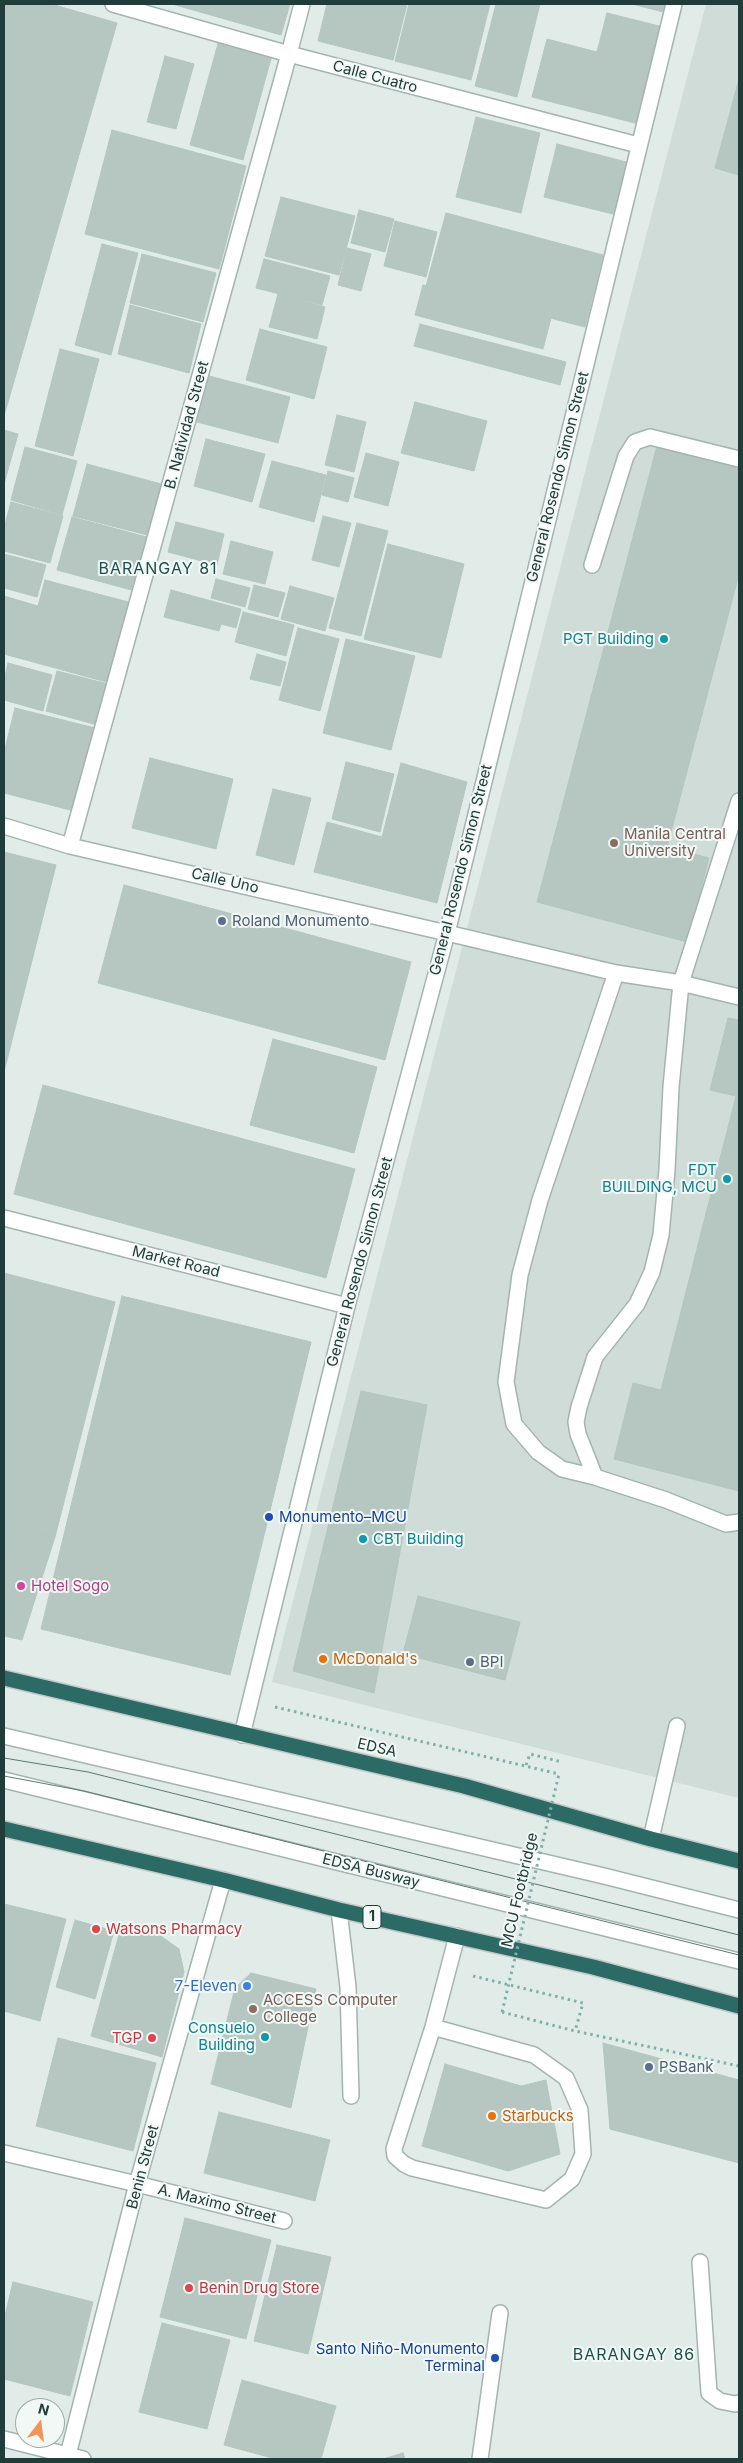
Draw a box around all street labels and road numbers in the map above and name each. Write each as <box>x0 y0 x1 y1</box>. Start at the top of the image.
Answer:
street label: Calle Cuatro <box>331 57 419 97</box>
street label: B. Natividad Street <box>161 359 213 491</box>
street label: General Rosendo Simon Street <box>523 370 593 584</box>
street label: General Rosendo Simon Street <box>426 763 496 977</box>
street label: Calle Uno <box>190 865 260 897</box>
street label: General Rosendo Simon Street <box>323 1155 397 1369</box>
street label: Market Road <box>130 1242 222 1282</box>
street label: EDSA <box>356 1735 398 1761</box>
street label: MCU Footbridge <box>498 1831 542 1949</box>
street label: EDSA Busway <box>321 1850 421 1892</box>
road number: 1 <box>363 1905 381 1928</box>
street label: Benin Street <box>123 2123 163 2211</box>
street label: A. Maximo Street <box>156 2181 278 2227</box>

